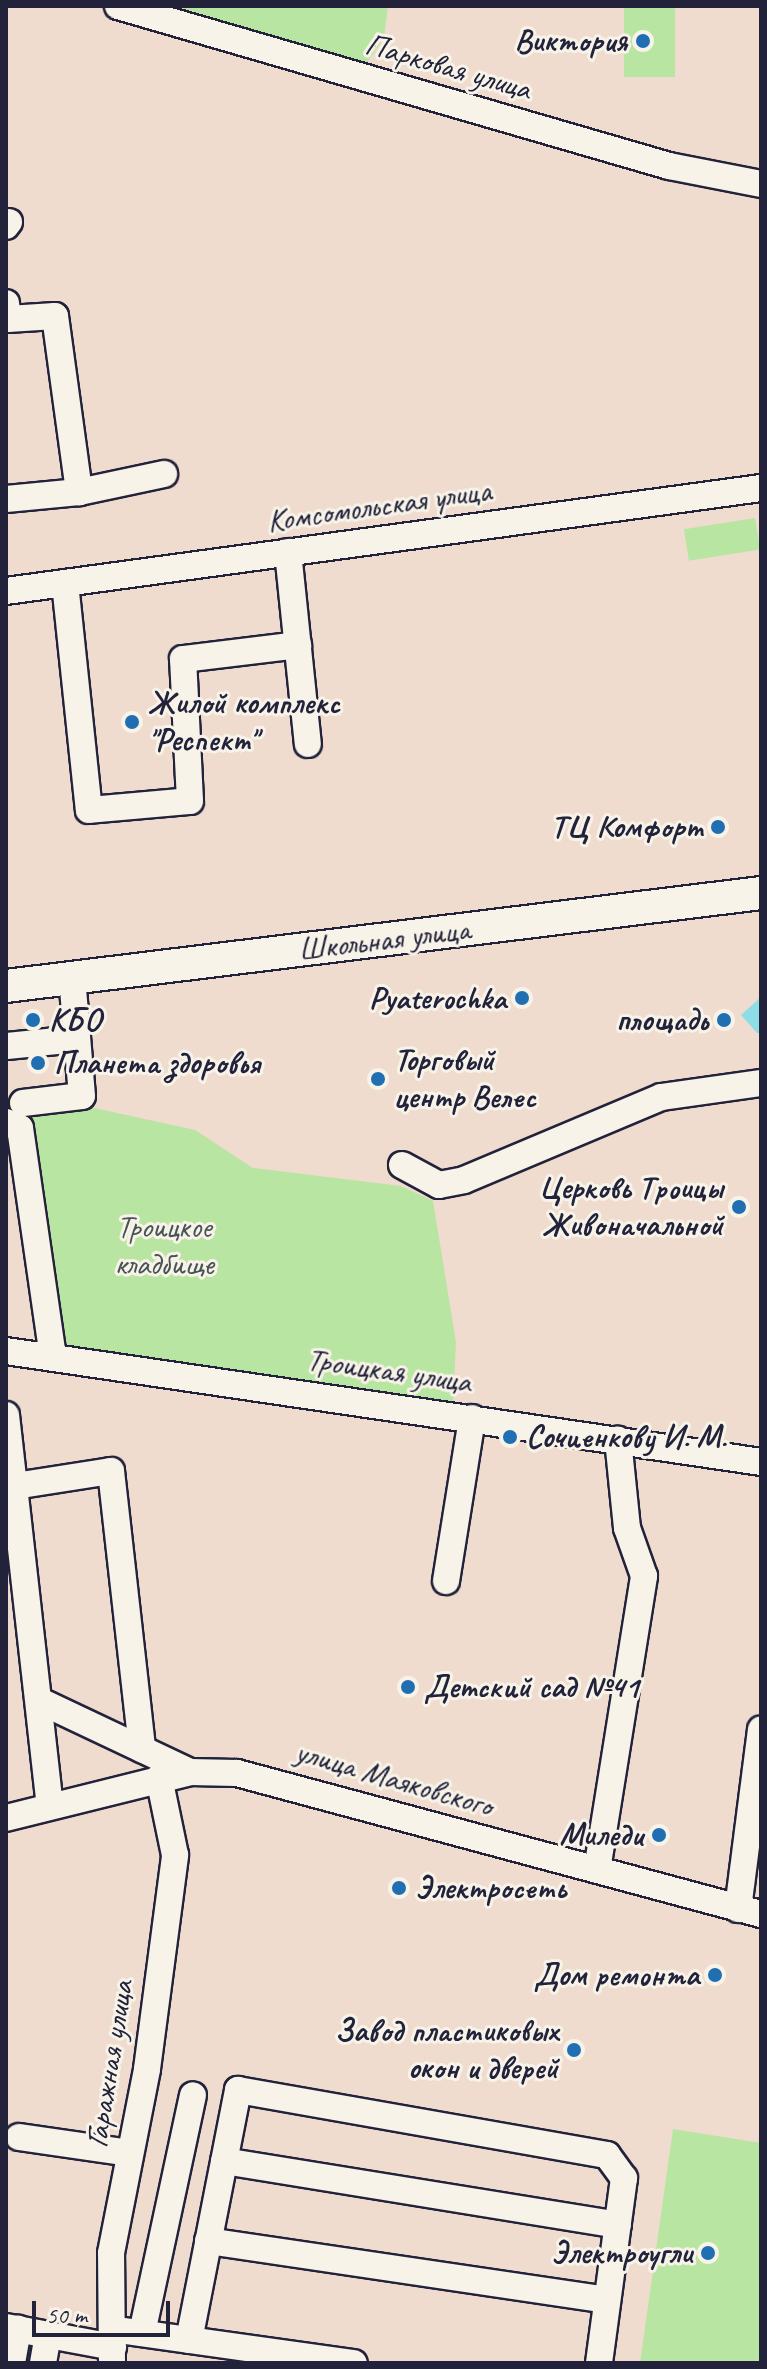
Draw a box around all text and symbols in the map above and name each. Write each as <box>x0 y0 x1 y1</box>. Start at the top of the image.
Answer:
place label: Виктория <box>515 22 627 60</box>
street label: Парковая улица <box>360 25 536 109</box>
marker: Виктория <box>634 32 652 50</box>
street label: Комсомольская улица <box>263 471 495 541</box>
place label: Жилой комплекс "Респект" <box>148 685 340 760</box>
marker: Жилой комплекс "Респект" <box>123 713 141 731</box>
place label: ТЦ Комфорт <box>552 808 702 846</box>
marker: ТЦ Комфорт <box>709 818 727 836</box>
street label: Школьная улица <box>295 910 473 970</box>
place label: Pyaterochka <box>369 979 506 1017</box>
marker: Pyaterochka <box>513 989 531 1007</box>
place label: КБО <box>49 1001 100 1039</box>
place label: площадь <box>616 1001 708 1039</box>
marker: КБО <box>24 1011 42 1029</box>
marker: площадь <box>715 1011 733 1029</box>
place label: Торговый центр Велес <box>394 1042 535 1117</box>
place label: Планета здоровья <box>54 1044 260 1082</box>
marker: Планета здоровья <box>29 1054 47 1072</box>
marker: Торговый центр Велес <box>369 1070 387 1088</box>
place label: Церковь Троицы Живоначальной <box>541 1170 723 1245</box>
marker: Церковь Троицы Живоначальной <box>730 1198 748 1216</box>
park label: Троицкое кладбище <box>114 1209 214 1284</box>
street label: Троицкая улица <box>304 1340 474 1402</box>
place label: Сочиенкову И. М. <box>526 1418 727 1456</box>
marker: Сочиенкову И. М. <box>501 1428 519 1446</box>
place label: Детский сад №41 <box>424 1668 639 1706</box>
marker: Детский сад №41 <box>399 1678 417 1696</box>
street label: улица Маяковского <box>291 1732 497 1826</box>
place label: Миледи <box>559 1816 643 1854</box>
marker: Миледи <box>650 1826 668 1844</box>
place label: Электросеть <box>415 1869 566 1907</box>
marker: Электросеть <box>390 1879 408 1897</box>
place label: Дом ремонта <box>537 1956 699 1994</box>
marker: Дом ремонта <box>706 1966 724 1984</box>
street label: Гаражная улица <box>78 1977 142 2151</box>
place label: Завод пластиковых окон и дверей <box>332 2013 558 2088</box>
marker: Завод пластиковых окон и дверей <box>565 2041 583 2059</box>
place label: Электроугли <box>551 2234 692 2272</box>
marker: Электроугли <box>699 2244 717 2262</box>
scale bar <box>36 2285 174 2335</box>
text: 50 m <box>46 2300 87 2330</box>

